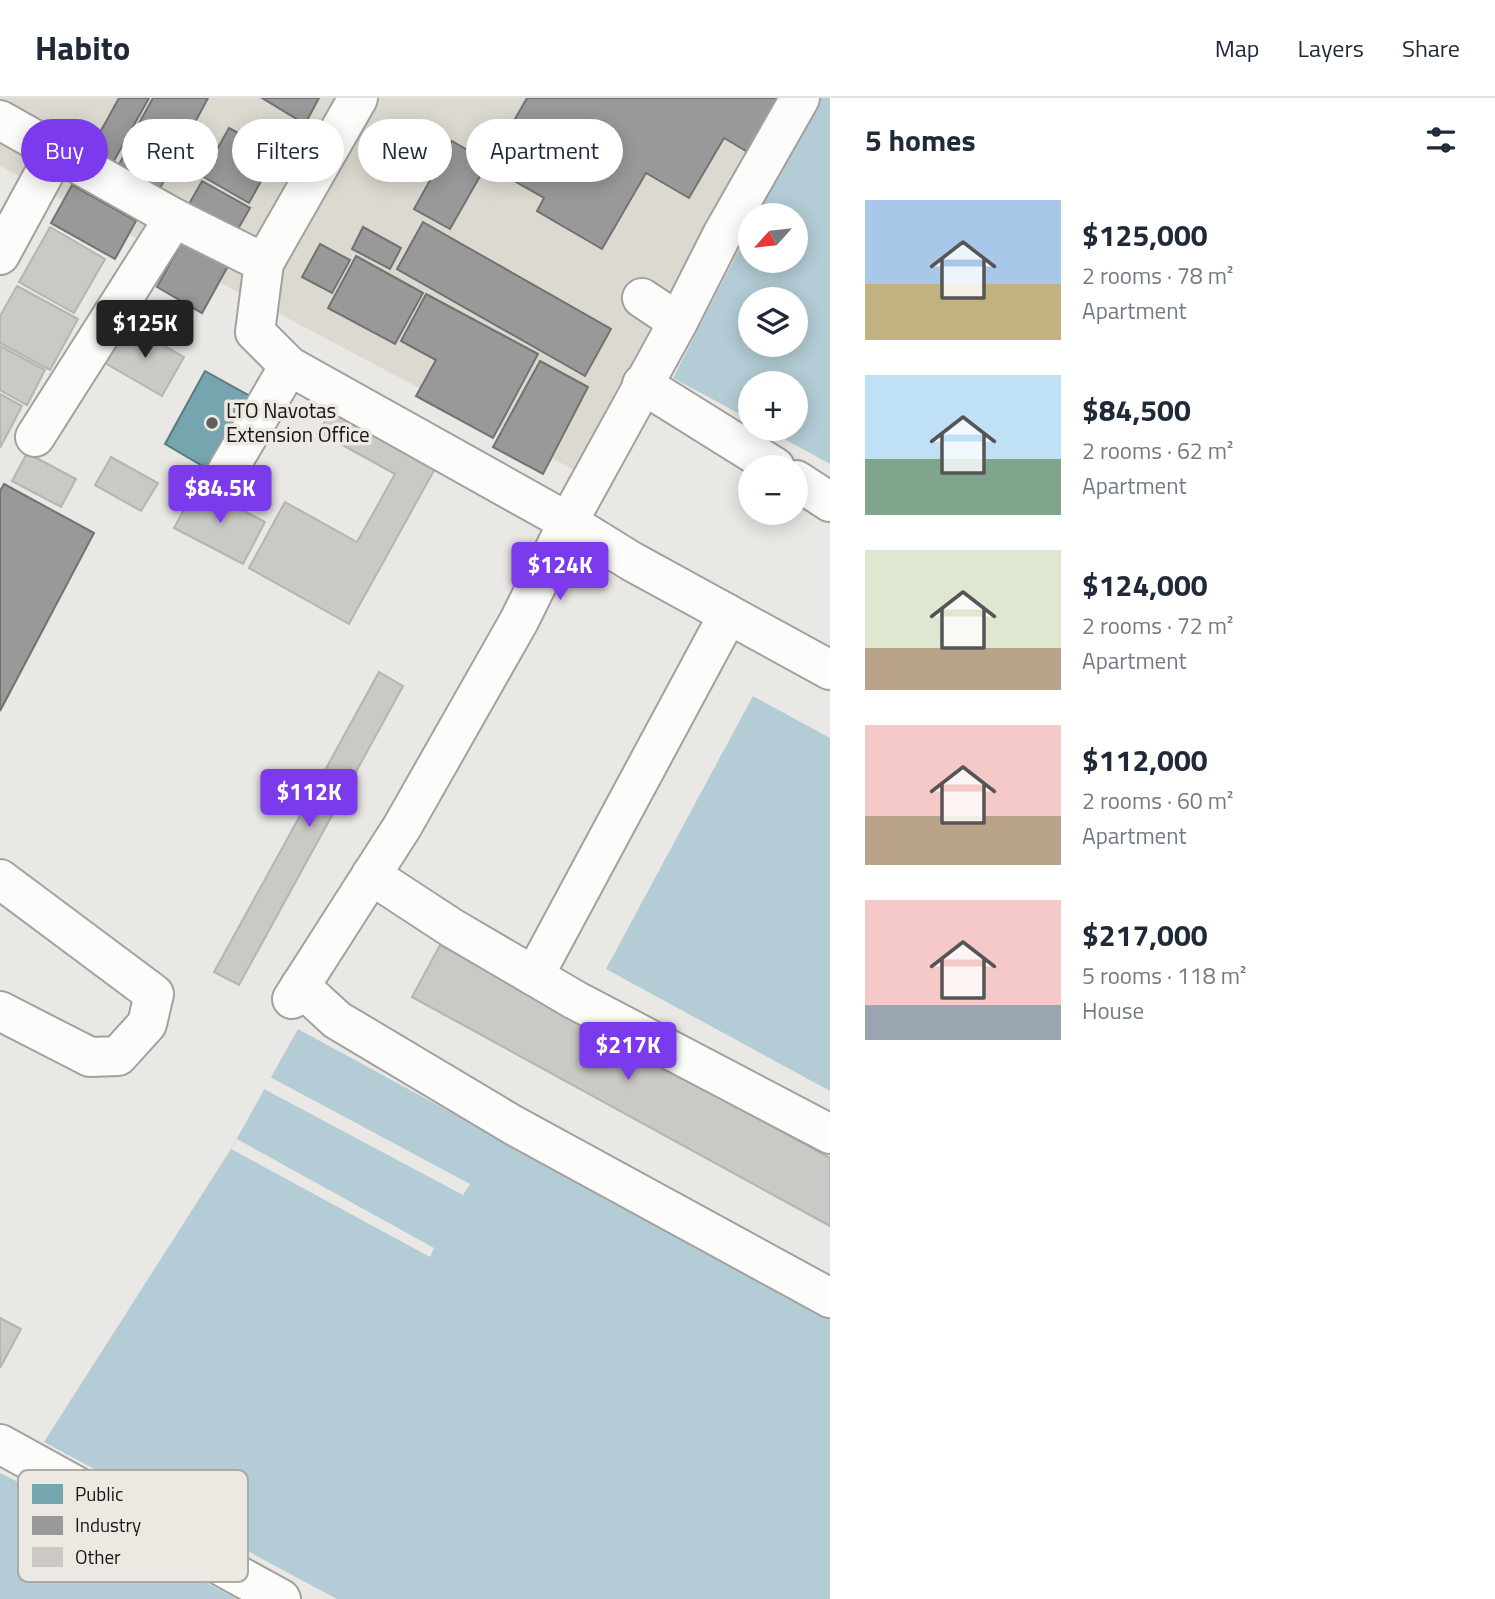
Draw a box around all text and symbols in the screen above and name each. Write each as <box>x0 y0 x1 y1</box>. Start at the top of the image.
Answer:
text: Habito <box>35 23 130 73</box>
text: Map <box>1215 30 1260 66</box>
text: Layers <box>1298 30 1364 66</box>
text: Share <box>1402 30 1460 66</box>
text: 5 homes <box>865 117 976 163</box>
chip: Buy <box>21 119 108 182</box>
chip: Rent <box>122 119 218 182</box>
chip: Filters <box>232 119 344 182</box>
chip: New <box>358 119 452 182</box>
chip: Apartment <box>466 119 623 182</box>
icon: filters <box>1422 121 1460 159</box>
north arrow <box>738 203 808 273</box>
map controls <box>738 203 808 525</box>
text: $125,000 <box>1082 212 1208 258</box>
icon: home <box>921 228 1005 312</box>
text: 2 rooms · 78 m² <box>1082 258 1233 293</box>
button: layers <box>738 287 808 357</box>
text: Apartment <box>1082 293 1187 328</box>
pin: $125K <box>96 300 194 360</box>
text: $125K <box>112 305 178 340</box>
button: + <box>738 371 808 441</box>
text: $84,500 <box>1082 387 1191 433</box>
place label: LTO Navotas Extension Office <box>226 394 370 450</box>
icon: home <box>921 403 1005 487</box>
marker: LTO Navotas Extension Office <box>204 415 220 431</box>
text: 2 rooms · 62 m² <box>1082 433 1233 468</box>
button: − <box>738 455 808 525</box>
pin: $84.5K <box>163 466 277 525</box>
text: Apartment <box>1082 468 1187 503</box>
text: $84.5K <box>184 470 256 505</box>
pin: $124K <box>511 542 609 602</box>
text: $124K <box>527 547 593 582</box>
text: $124,000 <box>1082 562 1208 608</box>
icon: home <box>921 578 1005 662</box>
text: 2 rooms · 72 m² <box>1082 608 1233 643</box>
text: Apartment <box>1082 643 1187 678</box>
text: $112,000 <box>1082 737 1208 783</box>
icon: home <box>921 753 1005 837</box>
pin: $112K <box>260 770 358 829</box>
text: $112K <box>276 774 342 809</box>
text: 2 rooms · 60 m² <box>1082 783 1233 818</box>
text: Apartment <box>1082 818 1187 853</box>
text: $217,000 <box>1082 912 1208 958</box>
icon: home <box>921 928 1005 1012</box>
text: 5 rooms · 118 m² <box>1082 958 1246 993</box>
text: House <box>1082 993 1144 1028</box>
pin: $217K <box>579 1023 677 1082</box>
text: $217K <box>595 1027 661 1062</box>
legend <box>18 1470 248 1582</box>
text: Public <box>75 1479 123 1508</box>
text: Industry <box>75 1510 141 1539</box>
text: Other <box>75 1542 121 1571</box>

